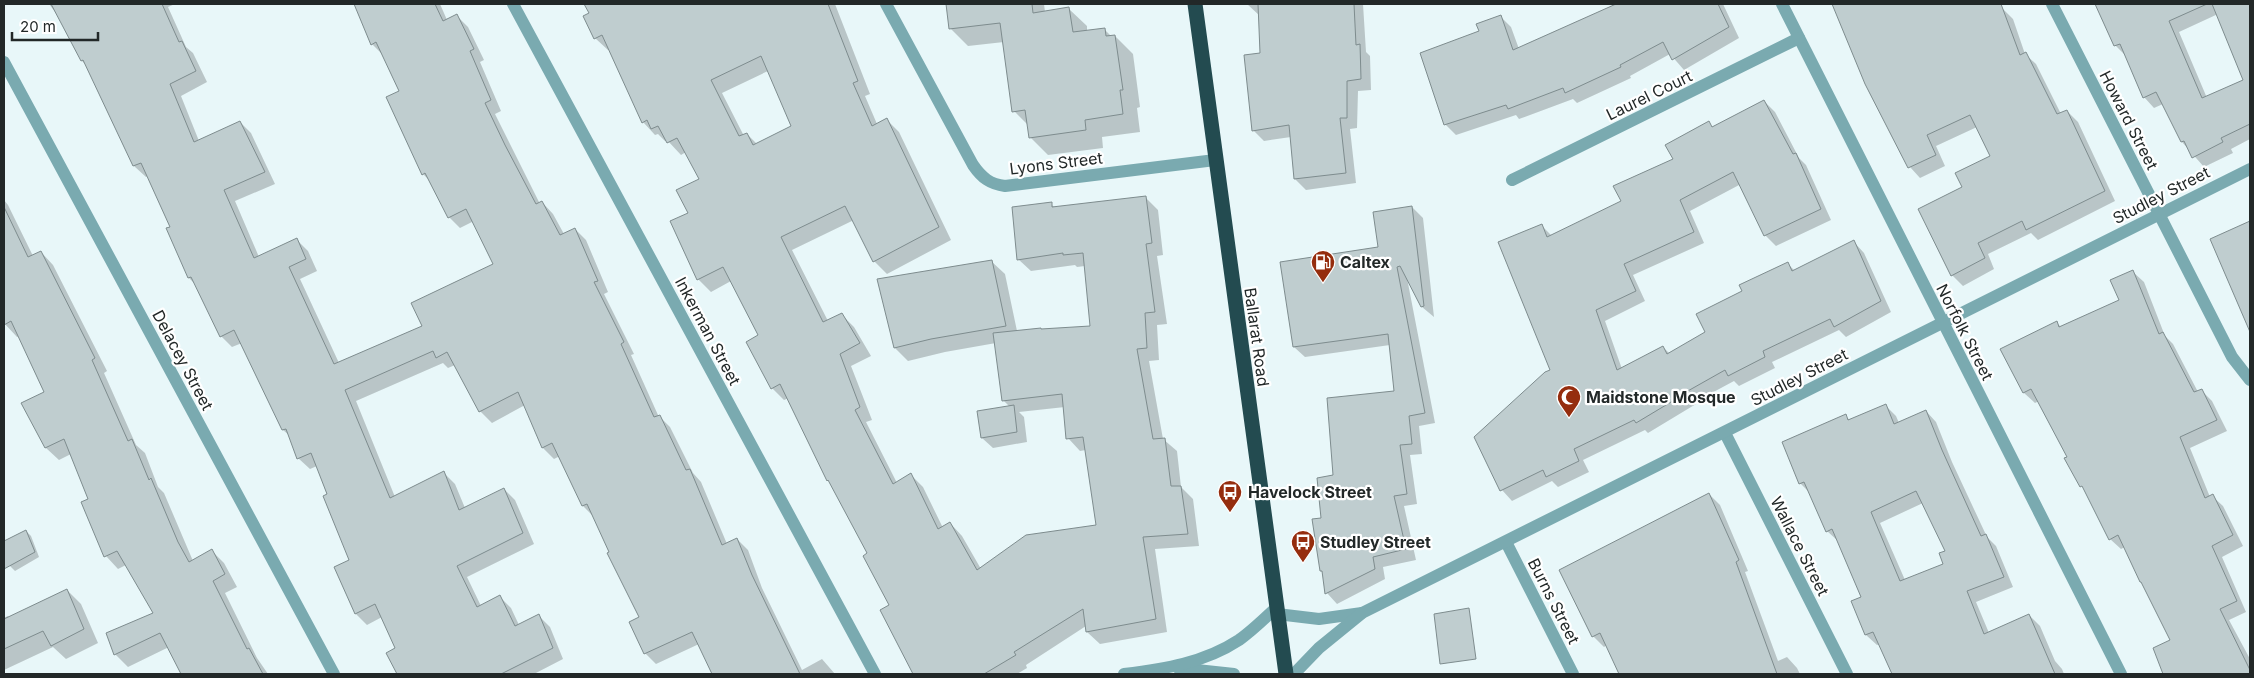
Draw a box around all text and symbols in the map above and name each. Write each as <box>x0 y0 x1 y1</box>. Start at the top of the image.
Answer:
scale bar <box>12 10 99 42</box>
text: 20 m <box>20 17 56 36</box>
street label: Laurel Court <box>1603 66 1695 124</box>
street label: Howard Street <box>2095 67 2163 173</box>
street label: Lyons Street <box>1008 147 1104 179</box>
street label: Studley Street <box>2109 162 2213 228</box>
fuel station icon: Caltex <box>1310 249 1336 283</box>
place label: Caltex <box>1340 252 1390 272</box>
street label: Inkerman Street <box>671 273 745 389</box>
street label: Norfolk Street <box>1932 281 1998 383</box>
street label: Ballarat Road <box>1240 286 1274 388</box>
street label: Delacey Street <box>148 307 218 413</box>
street label: Studley Street <box>1747 344 1851 410</box>
mosque icon: Maidstone Mosque <box>1556 384 1582 418</box>
place label: Maidstone Mosque <box>1586 387 1736 407</box>
bus stop icon: Havelock Street <box>1217 479 1243 513</box>
place label: Havelock Street <box>1248 482 1372 502</box>
street label: Wallace Street <box>1766 493 1834 599</box>
bus stop icon: Studley Street <box>1290 529 1316 563</box>
place label: Studley Street <box>1320 532 1431 552</box>
street label: Burns Street <box>1524 555 1584 647</box>

